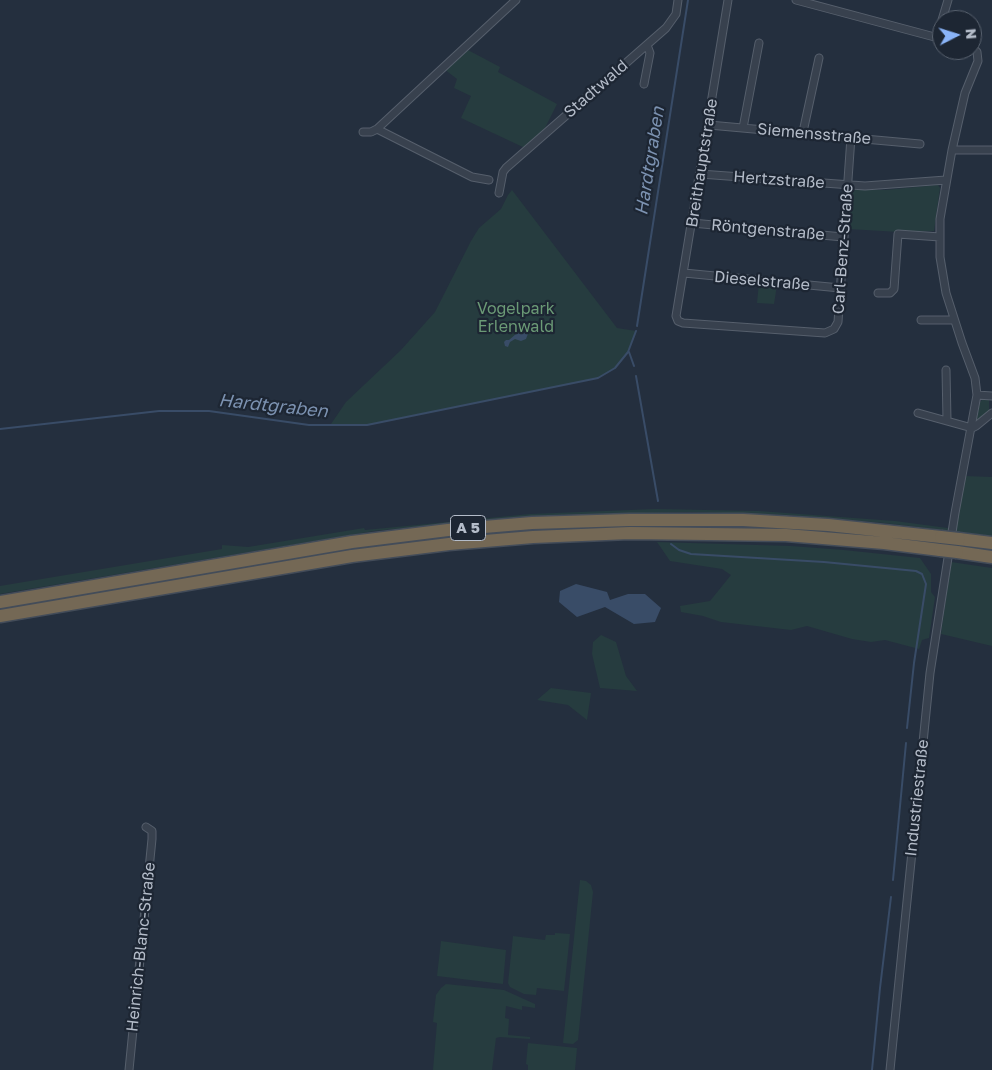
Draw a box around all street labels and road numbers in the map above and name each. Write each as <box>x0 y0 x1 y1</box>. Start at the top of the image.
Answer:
street label: Stadtwald <box>560 56 632 122</box>
street label: Breithauptstraße <box>682 97 722 229</box>
street label: Siemensstraße <box>756 119 872 149</box>
street label: Hertzstraße <box>733 167 825 193</box>
street label: Carl-Benz-Straße <box>829 183 857 315</box>
street label: Röntgenstraße <box>710 215 826 245</box>
street label: Dieselstraße <box>713 267 811 295</box>
road number: A 5 <box>450 516 486 540</box>
street label: Industriestraße <box>901 739 933 857</box>
street label: Heinrich-Blanc-Straße <box>123 861 159 1033</box>

